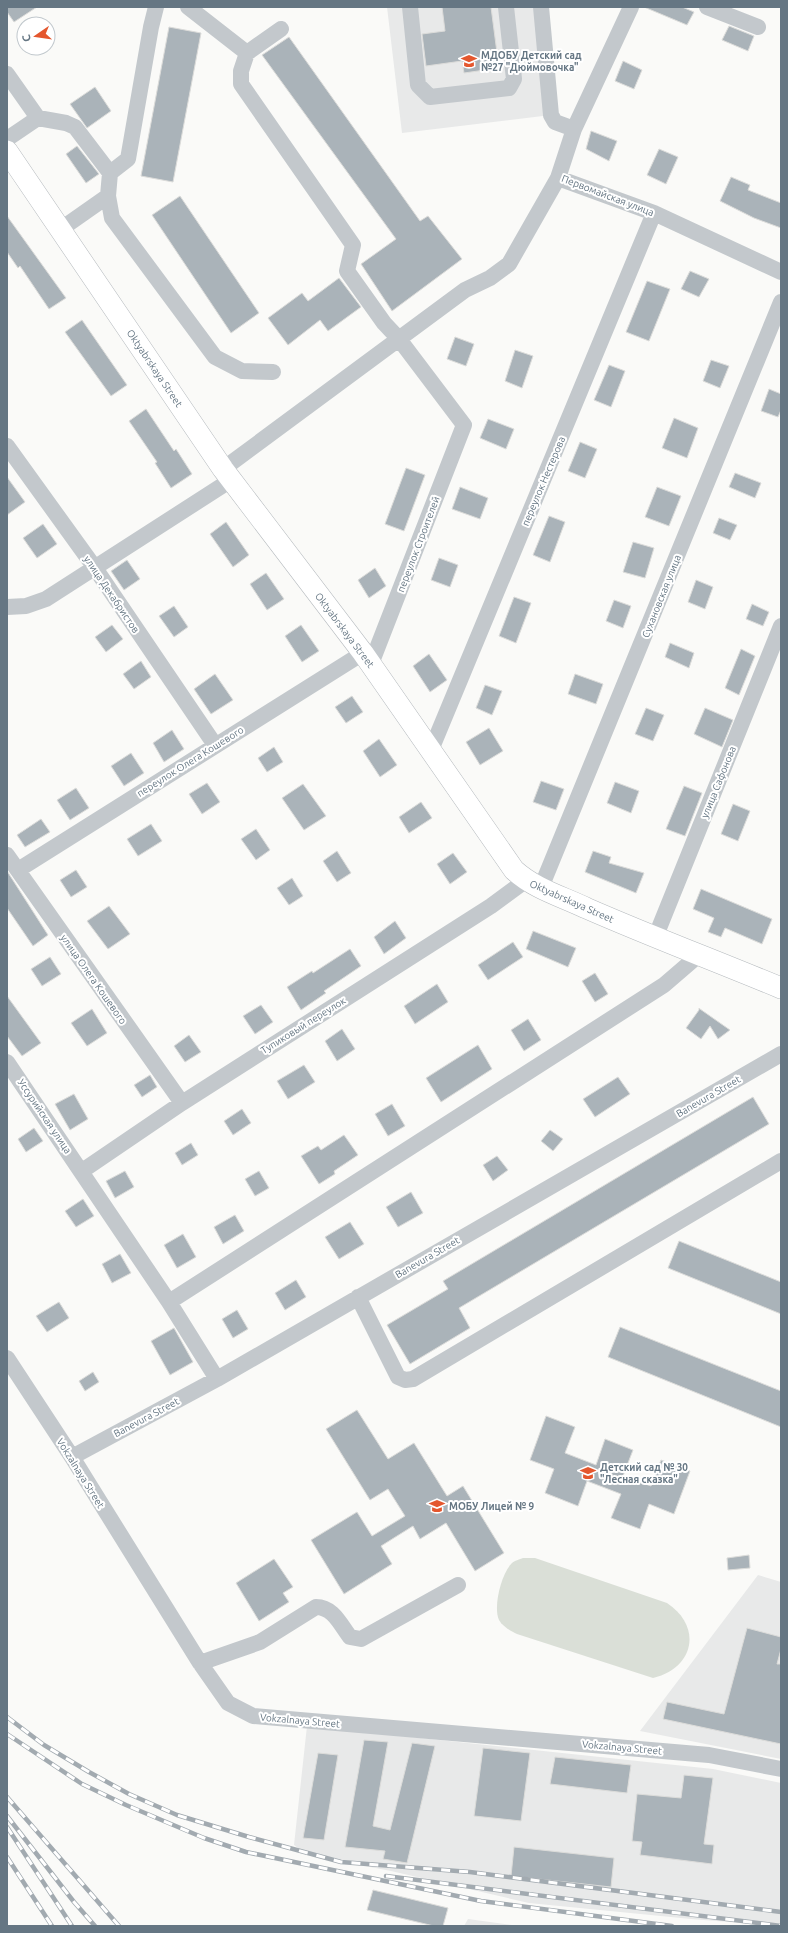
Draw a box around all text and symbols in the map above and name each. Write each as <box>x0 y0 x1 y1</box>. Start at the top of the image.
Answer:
north arrow <box>16 16 56 56</box>
text: С <box>20 33 33 43</box>
place label: МДОБУ Детский сад №27 "Дюймовочка" <box>481 50 582 73</box>
school or university icon: МДОБУ Детский сад №27 "Дюймовочка" <box>460 52 478 70</box>
street label: Первомайская улица <box>560 173 656 218</box>
street label: Oktyabrskaya Street <box>125 327 185 409</box>
street label: переулок Нестерова <box>520 435 567 528</box>
street label: переулок Строителей <box>395 495 442 594</box>
street label: Сухановская улица <box>640 553 683 639</box>
street label: улица Декабристов <box>82 554 141 635</box>
street label: Oktyabrskaya Street <box>313 591 376 670</box>
street label: переулок Олега Кошевого <box>135 724 246 799</box>
street label: улица Сафонова <box>699 745 738 820</box>
street label: Oktyabrskaya Street <box>528 878 616 925</box>
street label: улица Олега Кошевого <box>58 932 129 1026</box>
street label: Тупиковый переулок <box>259 995 348 1056</box>
street label: Banevura Street <box>674 1074 742 1119</box>
street label: Уссурийская улица <box>16 1077 74 1156</box>
street label: Banevura Street <box>393 1235 461 1280</box>
street label: Banevura Street <box>112 1396 181 1439</box>
street label: Vokzalnaya Street <box>55 1436 107 1510</box>
place label: Детский сад № 30 "Лесная сказка" <box>600 1462 688 1485</box>
school or university icon: Детский сад № 30 "Лесная сказка" <box>579 1464 597 1482</box>
school or university icon: МОБУ Лицей № 9 <box>428 1497 446 1515</box>
place label: МОБУ Лицей № 9 <box>449 1501 535 1512</box>
street label: Vokzalnaya Street <box>260 1712 340 1729</box>
street label: Vokzalnaya Street <box>582 1739 662 1756</box>

